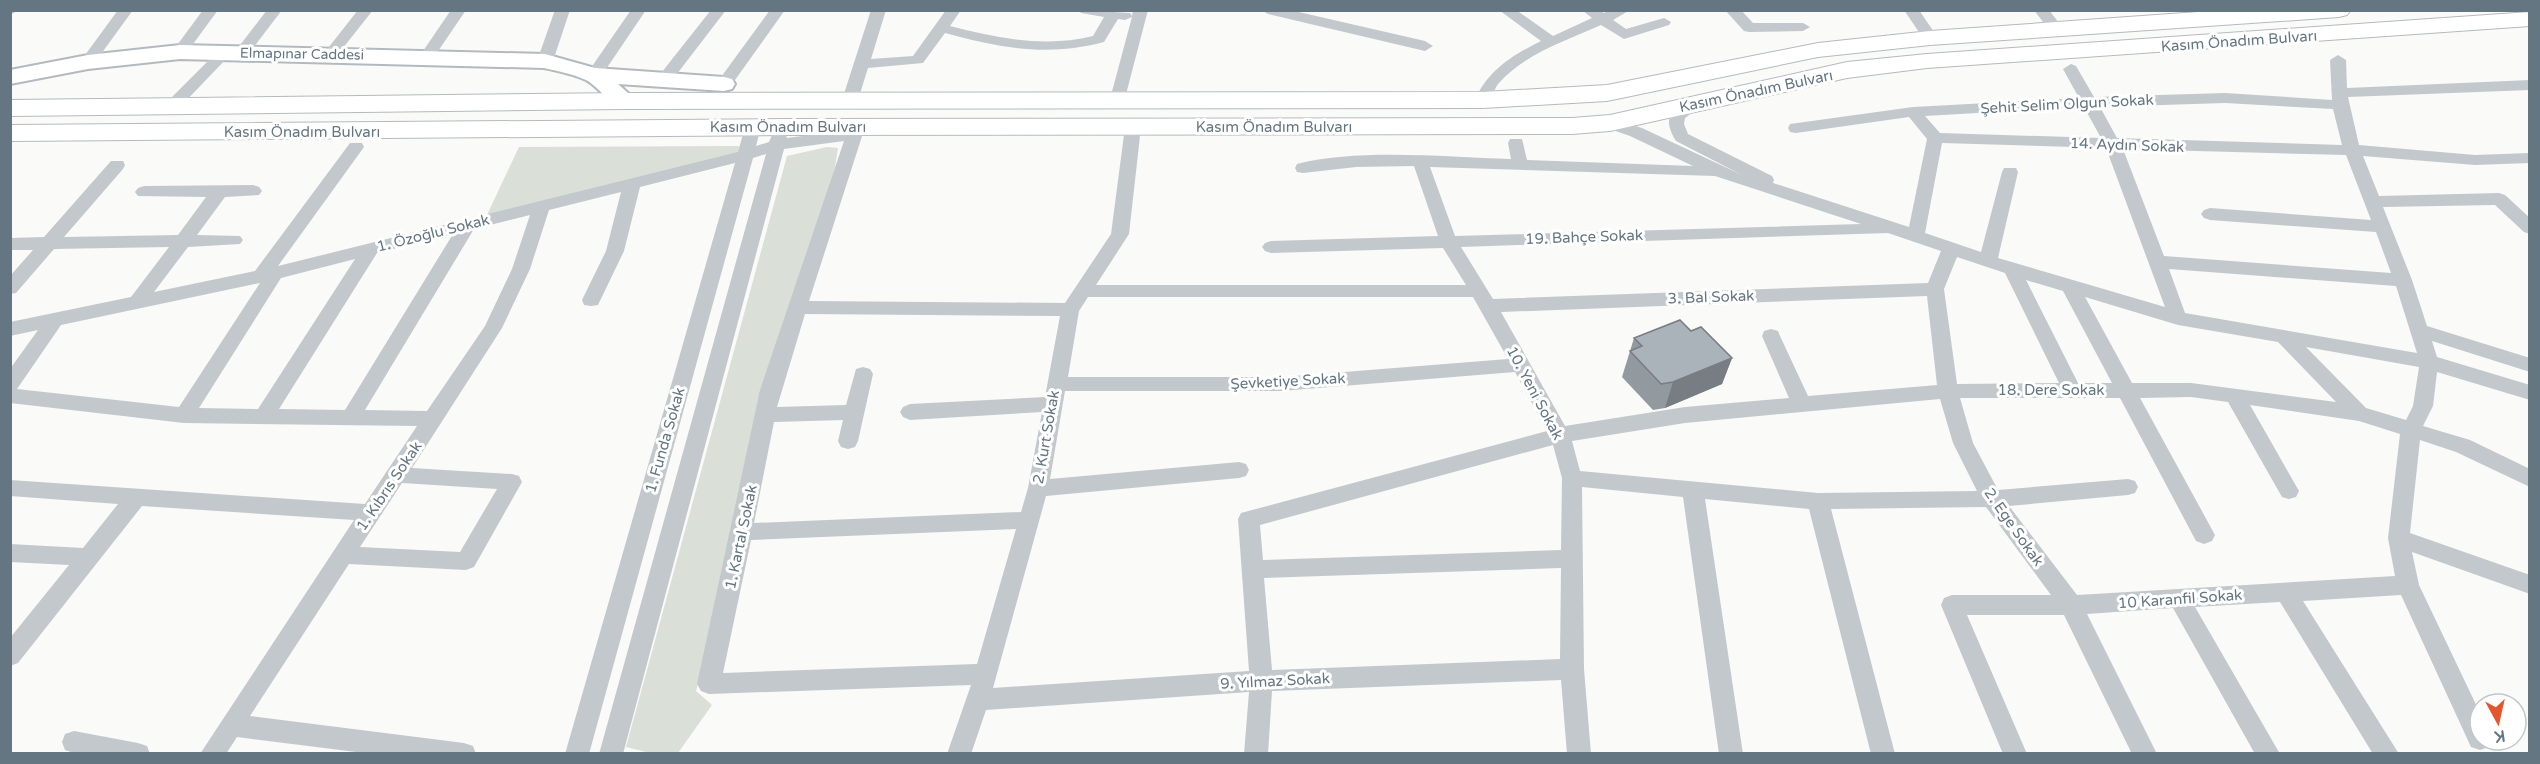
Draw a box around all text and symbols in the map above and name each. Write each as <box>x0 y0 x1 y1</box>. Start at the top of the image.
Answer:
street label: Kasım Önadım Bulvarı <box>2160 27 2318 55</box>
street label: Elmapınar Caddesi <box>240 44 364 64</box>
street label: Kasım Önadım Bulvarı <box>1678 66 1834 116</box>
street label: Şehit Selim Olgun Sokak <box>1980 90 2154 118</box>
street label: Kasım Önadım Bulvarı <box>710 118 866 136</box>
street label: Kasım Önadım Bulvarı <box>1196 118 1352 136</box>
street label: Kasım Önadım Bulvarı <box>224 123 380 141</box>
street label: 14. Aydın Sokak <box>2069 134 2185 156</box>
street label: 1. Özoğlu Sokak <box>375 210 491 256</box>
street label: 19. Bahçe Sokak <box>1525 226 1643 248</box>
street label: 3. Bal Sokak <box>1667 286 1755 308</box>
street label: 10. Yeni Sokak <box>1503 343 1567 443</box>
street label: Şevketiye Sokak <box>1230 369 1346 393</box>
street label: 18. Dere Sokak <box>1997 381 2105 399</box>
street label: 1. Funda Sokak <box>641 385 689 495</box>
street label: 2. Kurt Sokak <box>1029 389 1063 485</box>
street label: 1. Kıbrıs Sokak <box>352 438 426 534</box>
street label: 1. Kartal Sokak <box>721 483 761 591</box>
street label: 2. Ege Sokak <box>1980 484 2048 570</box>
street label: 10 Karanfil Sokak <box>2117 586 2243 612</box>
street label: 9. Yılmaz Sokak <box>1220 669 1330 693</box>
north arrow <box>2468 692 2528 752</box>
text: K <box>2493 725 2507 747</box>

